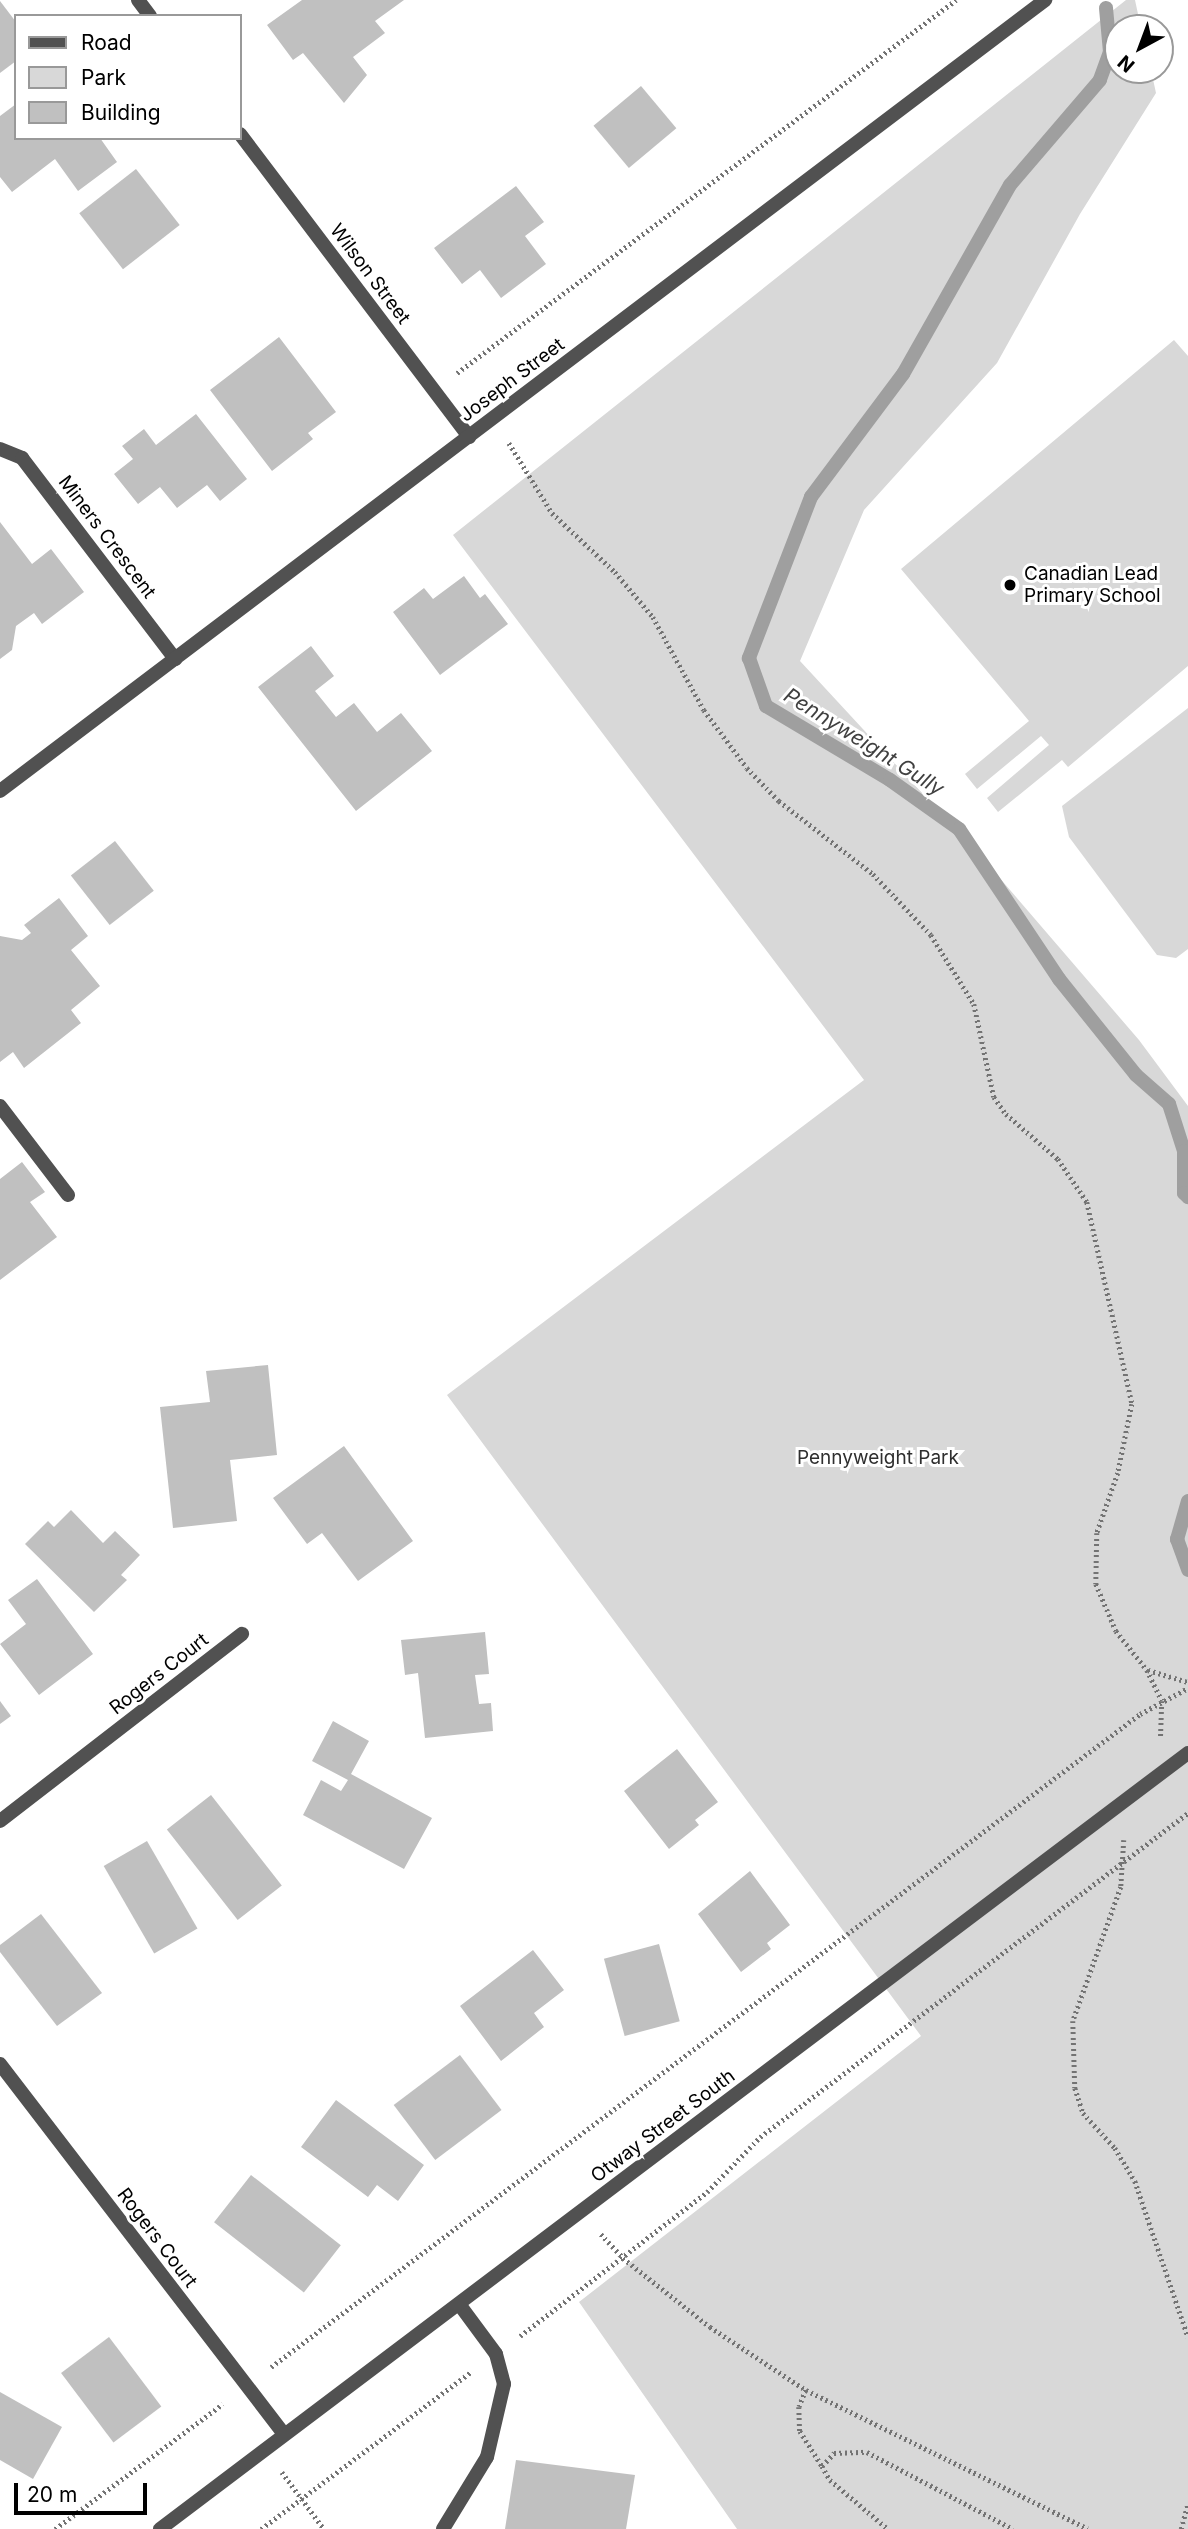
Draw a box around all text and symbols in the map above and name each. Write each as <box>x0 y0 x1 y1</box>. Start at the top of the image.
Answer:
legend <box>14 14 242 140</box>
north arrow <box>1104 14 1174 84</box>
text: Road <box>81 30 132 55</box>
text: N <box>1113 50 1139 77</box>
text: Park <box>81 65 126 90</box>
text: Building <box>81 100 161 125</box>
street label: Wilson Street <box>325 219 415 329</box>
street label: Joseph Street <box>455 333 569 427</box>
street label: Miners Crescent <box>53 471 161 603</box>
place label: Canadian Lead Primary School <box>1024 563 1161 607</box>
marker: Canadian Lead Primary School <box>1002 577 1018 593</box>
water label: Pennyweight Gully <box>779 683 949 801</box>
park label: Pennyweight Park <box>797 1447 959 1469</box>
street label: Rogers Court <box>105 1628 213 1720</box>
street label: Otway Street South <box>587 2064 739 2188</box>
street label: Rogers Court <box>112 2184 202 2292</box>
scale bar <box>18 2470 150 2514</box>
text: 20 m <box>27 2482 77 2507</box>

